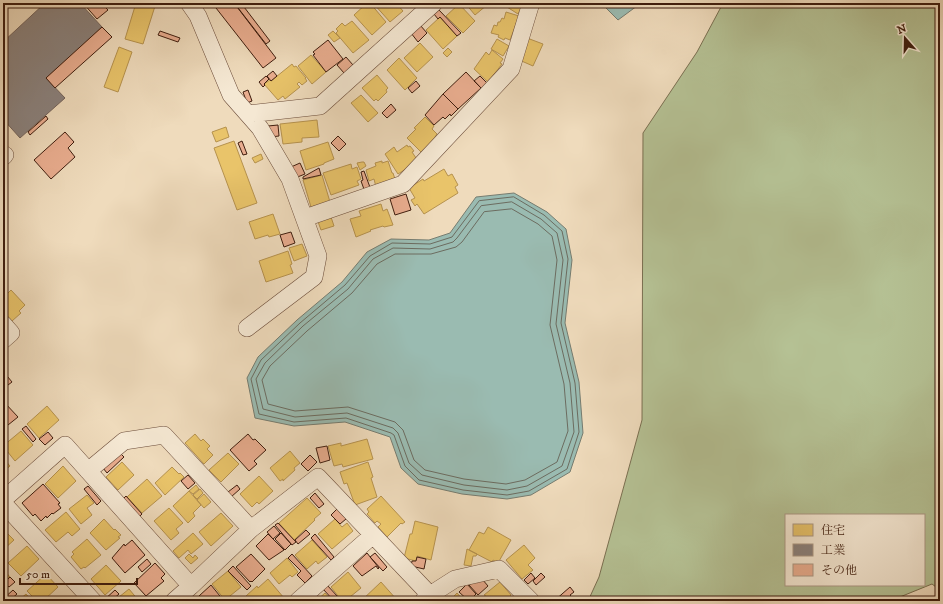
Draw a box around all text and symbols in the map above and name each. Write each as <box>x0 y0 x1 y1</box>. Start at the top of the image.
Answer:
north arrow <box>885 18 925 58</box>
text: N <box>895 21 909 38</box>
legend <box>785 514 925 586</box>
text: 住宅 <box>821 523 845 538</box>
text: 工業 <box>821 543 845 558</box>
scale bar <box>20 560 137 586</box>
text: その他 <box>821 563 857 578</box>
text: 50 m <box>26 567 50 582</box>

